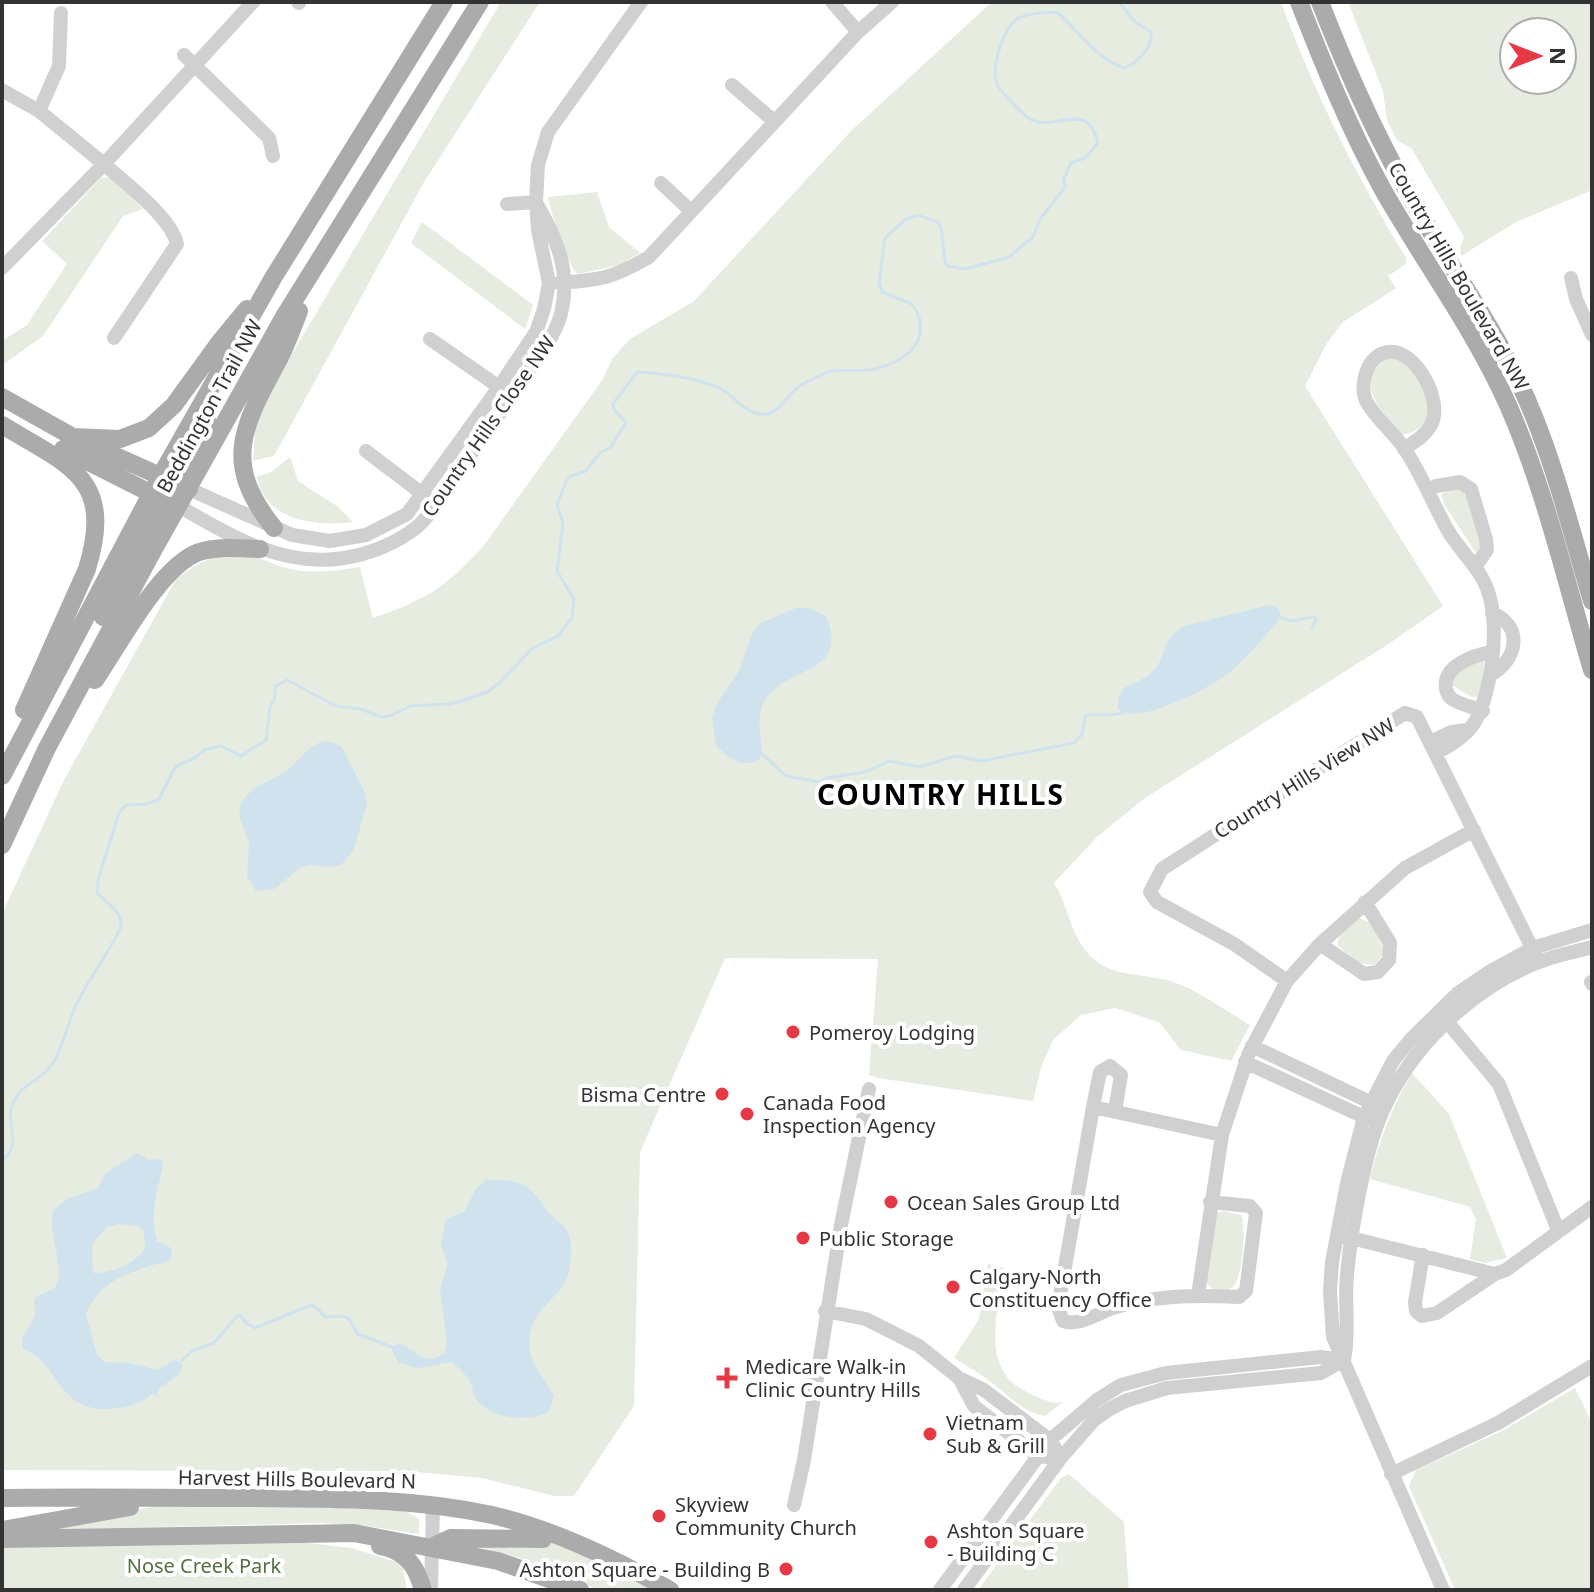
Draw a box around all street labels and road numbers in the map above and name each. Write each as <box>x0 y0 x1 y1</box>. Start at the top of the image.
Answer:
street label: Country Hills Boulevard NW <box>1382 157 1536 395</box>
street label: Beddington Trail NW <box>150 314 268 497</box>
street label: Country Hills Close NW <box>415 330 561 522</box>
street label: Country Hills View NW <box>1209 711 1400 845</box>
street label: Harvest Hills Boulevard N <box>178 1463 416 1495</box>

